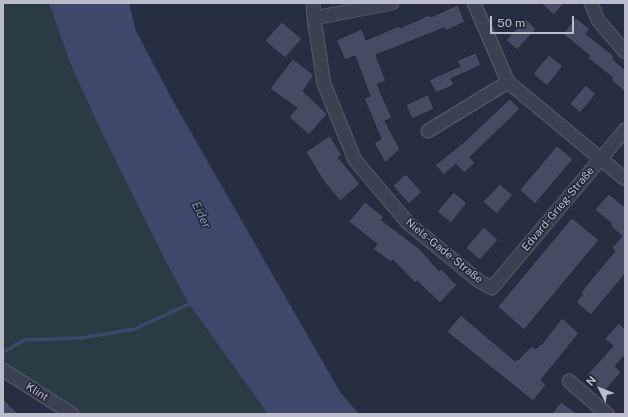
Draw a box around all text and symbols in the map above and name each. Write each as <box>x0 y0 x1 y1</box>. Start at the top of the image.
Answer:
scale bar <box>492 8 576 34</box>
text: 50 m <box>497 16 525 30</box>
street label: Edvard-Grieg-Straße <box>519 164 597 254</box>
water label: Eider <box>188 199 214 231</box>
street label: Niels-Gade-Straße <box>403 216 485 286</box>
north arrow <box>580 369 620 409</box>
text: N <box>584 374 598 388</box>
street label: Klint <box>23 380 51 404</box>

